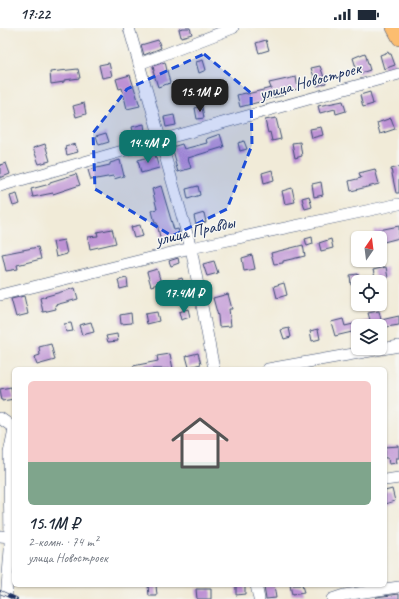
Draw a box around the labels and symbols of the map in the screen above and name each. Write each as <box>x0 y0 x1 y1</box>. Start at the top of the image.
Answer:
street label: улица Новостроек <box>256 57 365 105</box>
pin: 15.1M ₽ <box>163 79 237 113</box>
pin: 14.4M ₽ <box>111 130 185 164</box>
street label: улица Правды <box>152 211 239 251</box>
north arrow <box>351 231 387 267</box>
pin: 17.4M ₽ <box>147 280 221 314</box>

